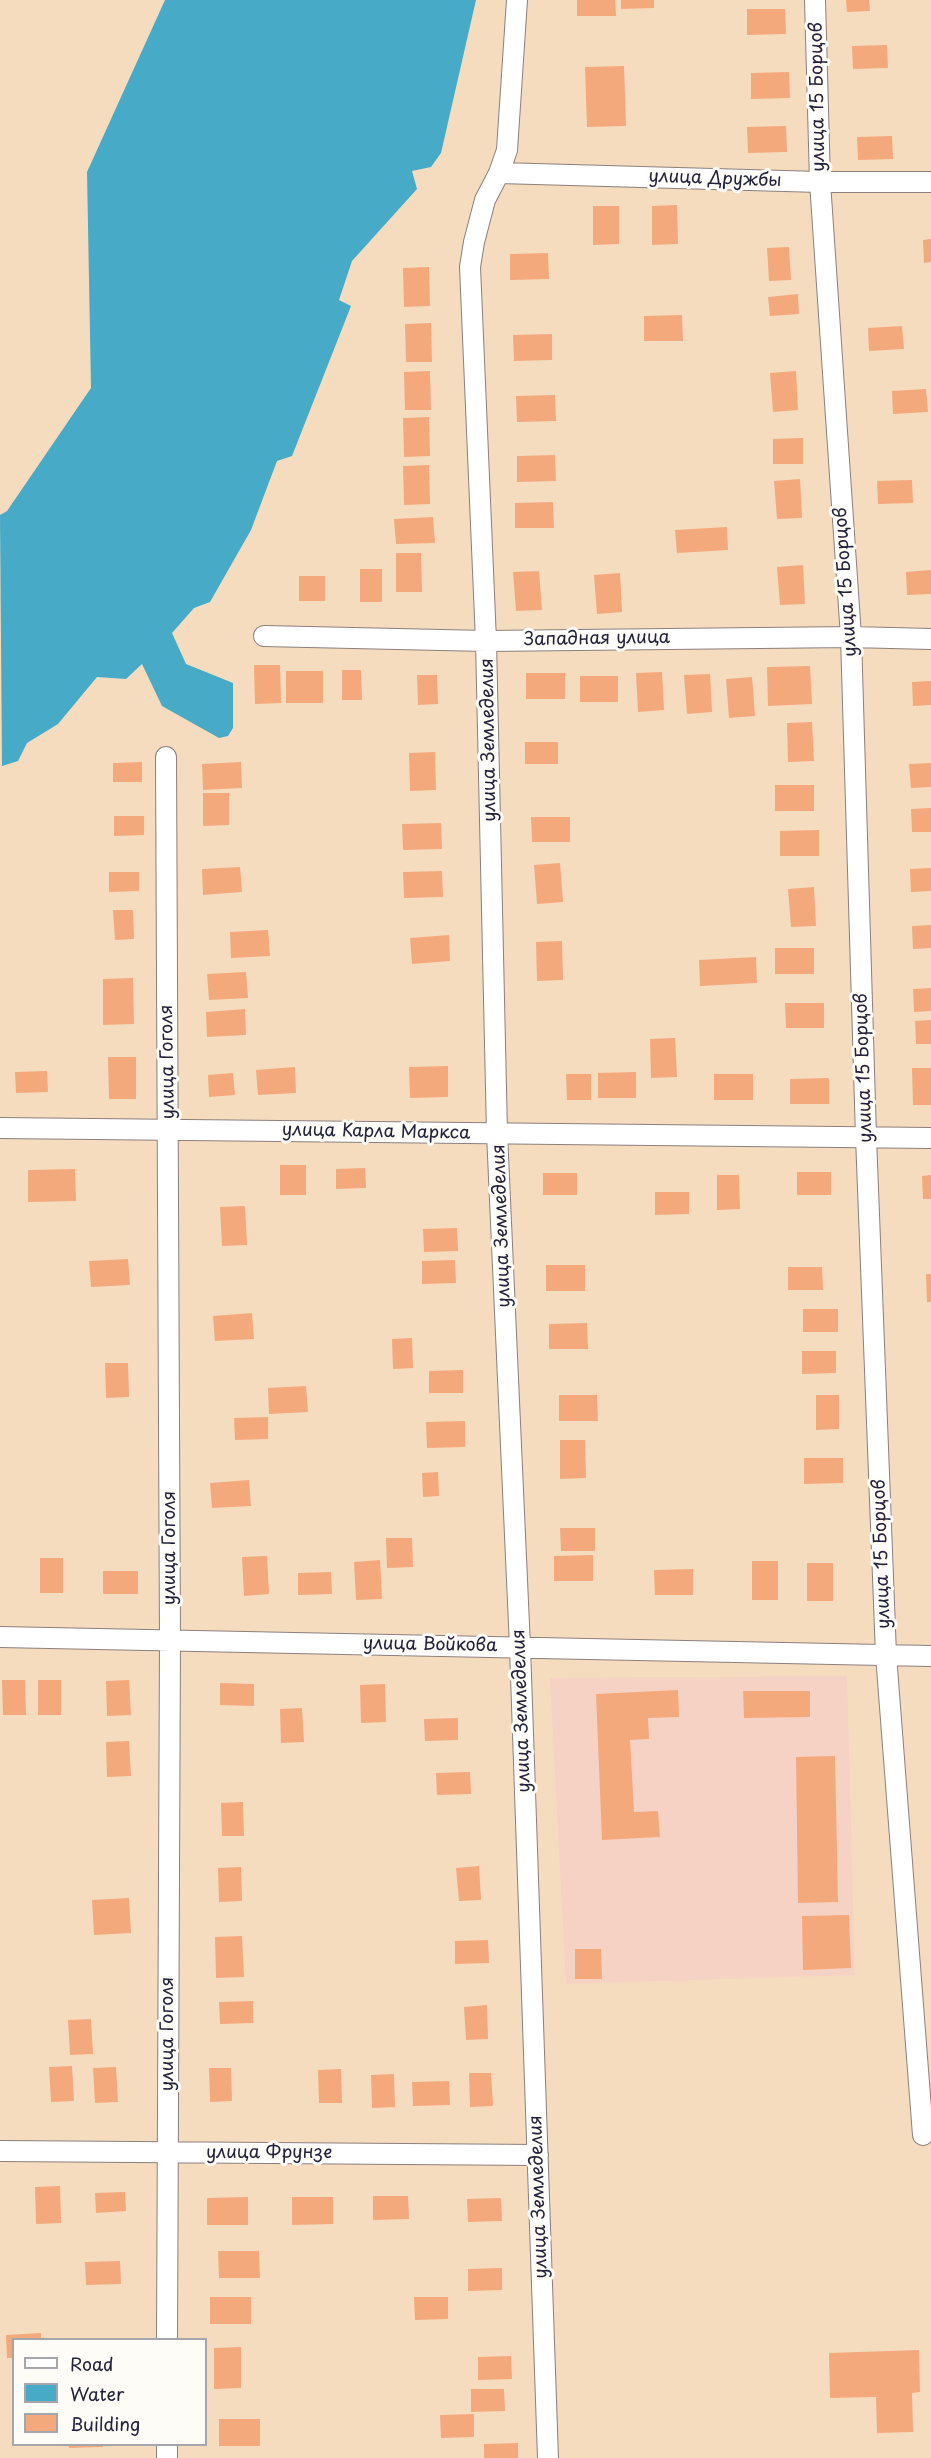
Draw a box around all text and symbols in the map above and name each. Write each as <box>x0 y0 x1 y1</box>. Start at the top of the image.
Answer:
street label: улица 15 Борцов <box>806 22 830 172</box>
street label: улица Дружбы <box>648 166 782 192</box>
street label: улица 15 Борцов <box>830 506 862 658</box>
street label: Западная улица <box>524 627 670 651</box>
street label: улица Земледелия <box>477 658 501 822</box>
street label: улица 15 Борцов <box>851 993 877 1143</box>
street label: улица Гоголя <box>156 1005 180 1119</box>
street label: улица Карла Маркса <box>282 1120 470 1144</box>
street label: улица Земледелия <box>488 1144 516 1308</box>
street label: улица 15 Борцов <box>869 1479 895 1629</box>
street label: улица Гоголя <box>159 1491 181 1605</box>
street label: улица Земледелия <box>508 1629 536 1793</box>
street label: улица Войкова <box>363 1633 497 1657</box>
street label: улица Гоголя <box>157 1977 179 2091</box>
street label: улица Земледелия <box>525 2115 553 2279</box>
street label: улица Фрунзе <box>206 2142 332 2164</box>
legend <box>12 2338 207 2446</box>
text: Road <box>70 2350 114 2377</box>
text: Water <box>70 2380 124 2407</box>
text: Building <box>70 2410 140 2437</box>

